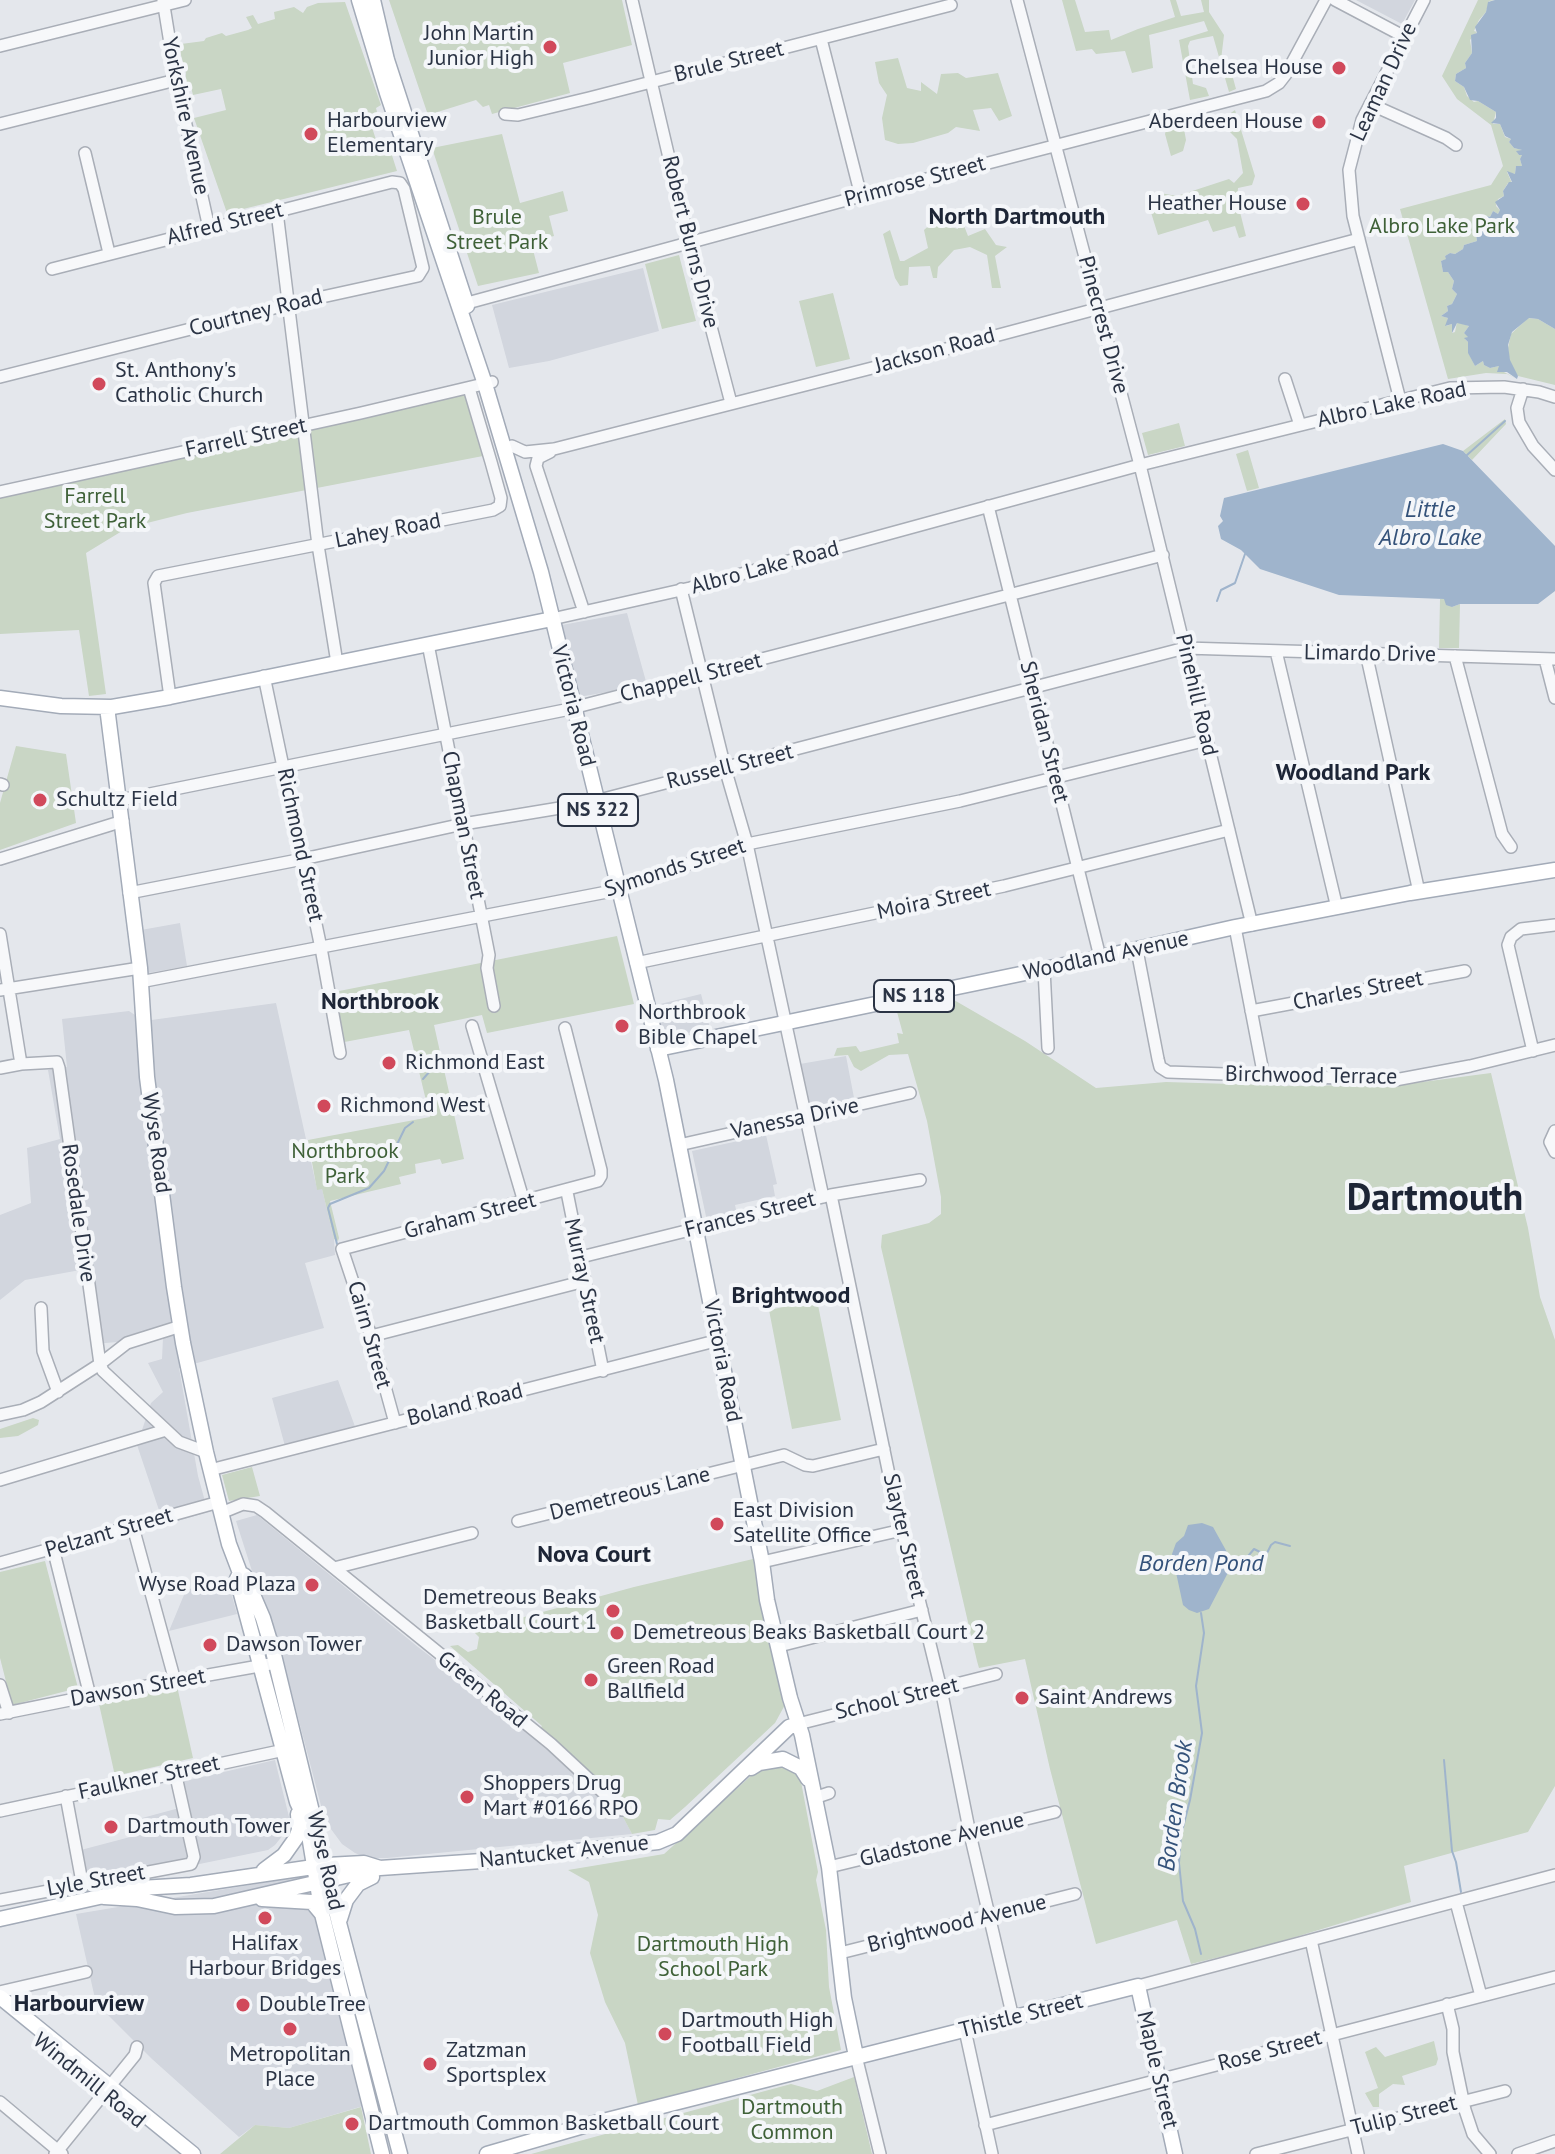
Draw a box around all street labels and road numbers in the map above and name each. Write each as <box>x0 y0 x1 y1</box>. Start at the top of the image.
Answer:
street label: Leaman Drive <box>1345 18 1423 146</box>
street label: Yorkshire Avenue <box>155 35 215 197</box>
street label: Brule Street <box>672 36 786 88</box>
street label: Primrose Street <box>842 151 988 213</box>
street label: Robert Burns Drive <box>656 153 724 331</box>
street label: Alfred Street <box>164 197 286 251</box>
street label: Pinecrest Drive <box>1072 253 1134 397</box>
street label: Courtney Road <box>187 284 325 342</box>
street label: Jackson Road <box>872 322 998 380</box>
street label: Albro Lake Road <box>1315 376 1469 434</box>
street label: Farrell Street <box>183 412 309 464</box>
street label: Lahey Road <box>333 508 443 554</box>
street label: Albro Lake Road <box>688 536 842 600</box>
street label: Pinehill Road <box>1169 631 1223 759</box>
street label: Limardo Drive <box>1304 640 1436 668</box>
street label: Victoria Road <box>545 643 601 769</box>
street label: Chappell Street <box>617 648 765 708</box>
street label: Sheridan Street <box>1014 658 1074 806</box>
street label: Russell Street <box>664 739 796 795</box>
street label: Chapman Street <box>436 749 490 901</box>
street label: Richmond Street <box>271 766 329 924</box>
road number: NS 322 <box>558 794 638 826</box>
street label: Symonds Street <box>601 833 749 903</box>
street label: Moira Street <box>875 876 993 926</box>
street label: Woodland Avenue <box>1021 926 1191 986</box>
street label: Charles Street <box>1291 965 1425 1017</box>
road number: NS 118 <box>874 980 954 1012</box>
street label: Birchwood Terrace <box>1225 1061 1397 1091</box>
street label: Wyse Road <box>136 1091 176 1195</box>
street label: Vanessa Drive <box>729 1093 861 1145</box>
street label: Rosedale Drive <box>55 1142 101 1284</box>
street label: Frances Street <box>682 1186 818 1244</box>
street label: Graham Street <box>401 1187 539 1245</box>
street label: Murray Street <box>558 1216 610 1346</box>
street label: Cairn Street <box>341 1278 397 1392</box>
street label: Victoria Road <box>697 1298 747 1424</box>
street label: Boland Road <box>404 1378 526 1432</box>
street label: Demetreous Lane <box>547 1461 713 1527</box>
street label: Slayter Street <box>877 1471 931 1601</box>
street label: Pelzant Street <box>42 1502 176 1564</box>
street label: Green Road <box>432 1646 532 1734</box>
street label: Dawson Street <box>68 1663 208 1713</box>
street label: School Street <box>833 1672 961 1726</box>
street label: Faulkner Street <box>76 1750 222 1806</box>
street label: Gladstone Avenue <box>857 1807 1027 1873</box>
street label: Wyse Road <box>301 1809 349 1913</box>
street label: Nantucket Avenue <box>478 1830 650 1874</box>
street label: Lyle Street <box>45 1859 147 1903</box>
street label: Brightwood Avenue <box>865 1889 1049 1959</box>
street label: Thistle Street <box>956 1988 1086 2044</box>
street label: Maple Street <box>1131 2009 1183 2131</box>
street label: Rose Street <box>1215 2024 1325 2078</box>
street label: Windmill Road <box>27 2028 151 2134</box>
street label: Tulip Street <box>1348 2090 1460 2142</box>

